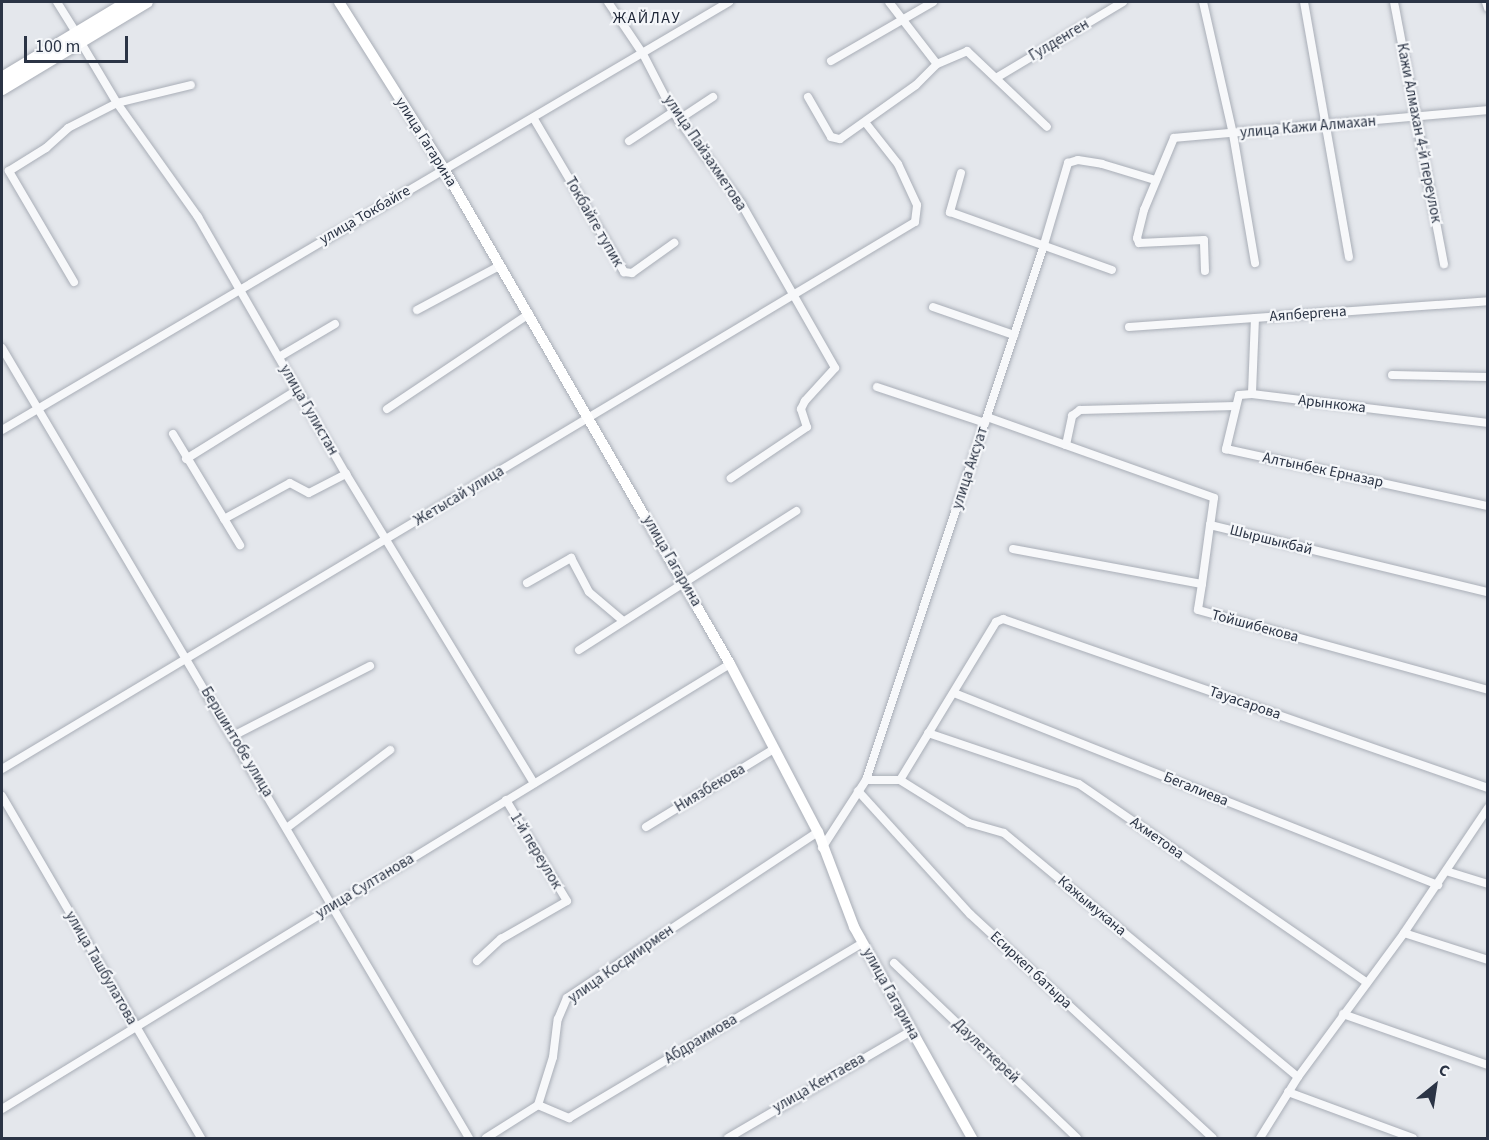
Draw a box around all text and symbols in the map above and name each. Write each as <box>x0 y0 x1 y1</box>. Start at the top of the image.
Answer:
district label: ЖАЙЛАУ <box>613 8 681 28</box>
street label: Гулденген <box>1026 15 1092 65</box>
scale bar <box>27 24 130 62</box>
text: 100 m <box>35 34 80 59</box>
street label: Кажи Алмахан 4-й переулок <box>1393 42 1445 224</box>
street label: улица Пайзахметова <box>660 92 750 214</box>
street label: улица Гагарина <box>391 94 461 190</box>
street label: улица Кажи Алмахан <box>1239 112 1377 142</box>
street label: Токбайге тупик <box>561 174 627 270</box>
street label: улица Токбайге <box>316 182 414 248</box>
street label: Аяпбергена <box>1269 302 1347 326</box>
street label: улица Гулистан <box>276 361 342 459</box>
street label: Арынкожа <box>1297 391 1367 417</box>
street label: улица Аксуат <box>948 425 992 511</box>
street label: Алтынбек Ерназар <box>1261 448 1385 492</box>
street label: Жетысай улица <box>411 462 507 530</box>
street label: улица Гагарина <box>639 512 705 610</box>
street label: Шыршыкбай <box>1228 521 1314 559</box>
street label: Тойшибекова <box>1209 606 1301 646</box>
street label: Тауасарова <box>1207 682 1283 724</box>
street label: Бершинтобе улица <box>197 684 277 800</box>
street label: Ниязбекова <box>672 760 748 816</box>
street label: Бегалиева <box>1161 768 1231 810</box>
street label: 1-й переулок <box>506 810 566 892</box>
street label: Ахметова <box>1127 813 1187 863</box>
street label: улица Султанова <box>313 850 417 922</box>
street label: Кажымукана <box>1054 872 1130 940</box>
street label: улица Ташбулатова <box>61 908 141 1028</box>
street label: улица Косдиирмен <box>565 921 677 1007</box>
street label: Есиркеп батыра <box>986 927 1076 1013</box>
street label: улица Гагарина <box>858 945 924 1043</box>
street label: Абдраимова <box>661 1010 741 1068</box>
street label: Даулеткерей <box>949 1015 1023 1087</box>
street label: улица Кентаева <box>770 1049 868 1117</box>
north arrow <box>1405 1056 1465 1116</box>
text: С <box>1434 1059 1454 1082</box>

